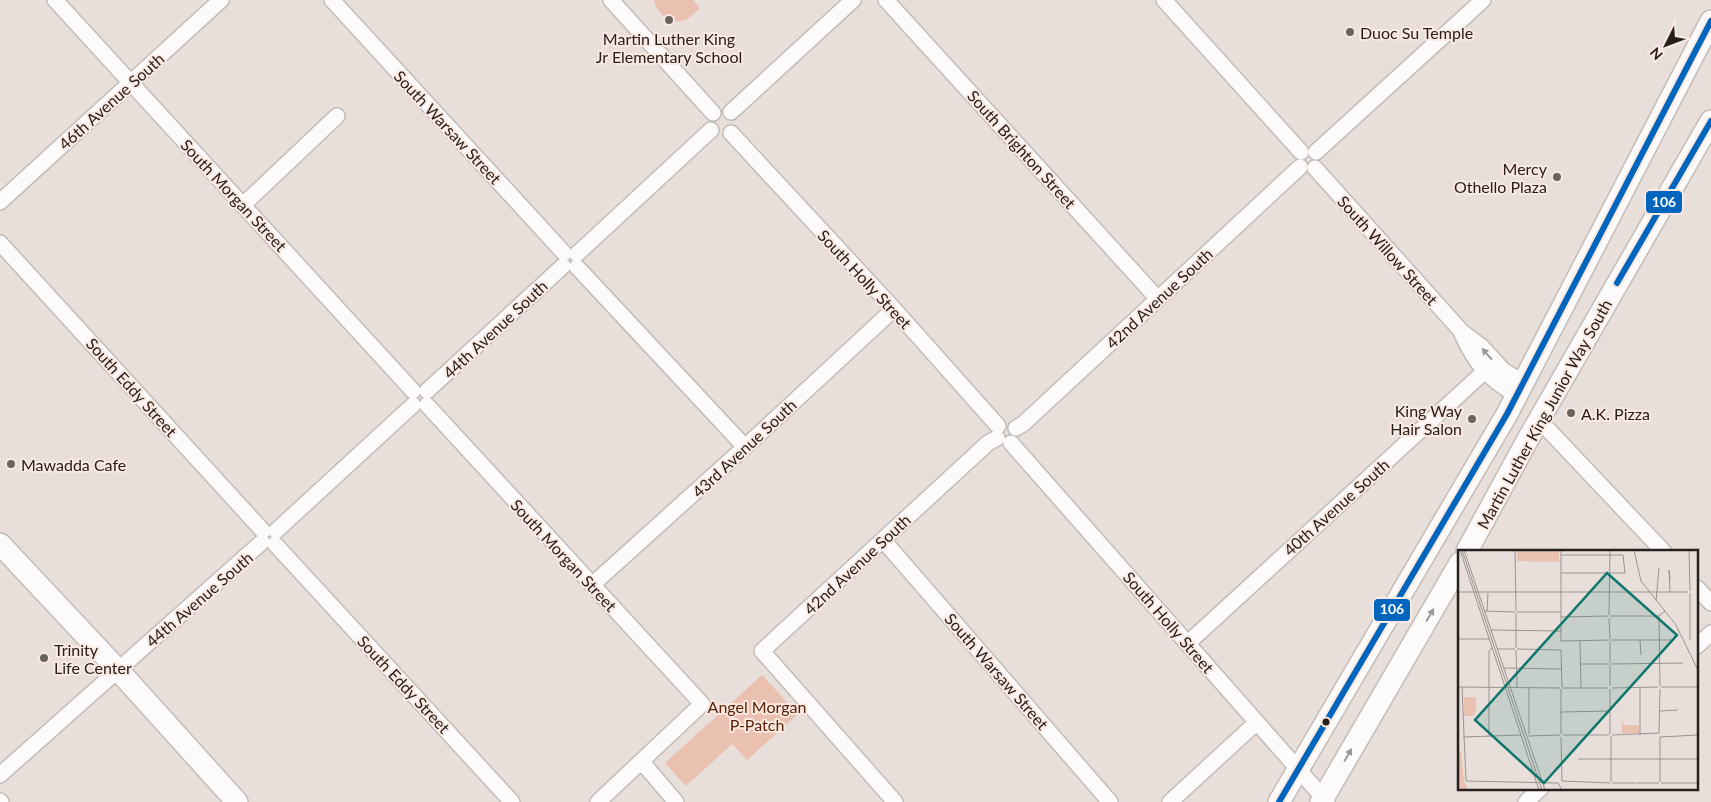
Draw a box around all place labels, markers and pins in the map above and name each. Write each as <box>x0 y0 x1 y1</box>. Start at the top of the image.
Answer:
marker: Martin Luther King Jr Elementary School <box>663 14 675 26</box>
place label: Duoc Su Temple <box>1360 23 1473 42</box>
marker: Duoc Su Temple <box>1344 26 1356 38</box>
place label: Martin Luther King Jr Elementary School <box>596 29 742 66</box>
place label: Mercy Othello Plaza <box>1454 159 1548 196</box>
marker: Mercy Othello Plaza <box>1551 171 1563 183</box>
place label: King Way Hair Salon <box>1390 401 1463 438</box>
place label: A.K. Pizza <box>1581 404 1650 423</box>
marker: A.K. Pizza <box>1565 407 1577 419</box>
marker: King Way Hair Salon <box>1466 413 1478 425</box>
place label: Mawadda Cafe <box>21 455 126 474</box>
marker: Mawadda Cafe <box>5 458 17 470</box>
place label: Trinity Life Center <box>54 640 132 677</box>
marker: Trinity Life Center <box>38 652 50 664</box>
unlabelled marker <box>1321 717 1331 727</box>

